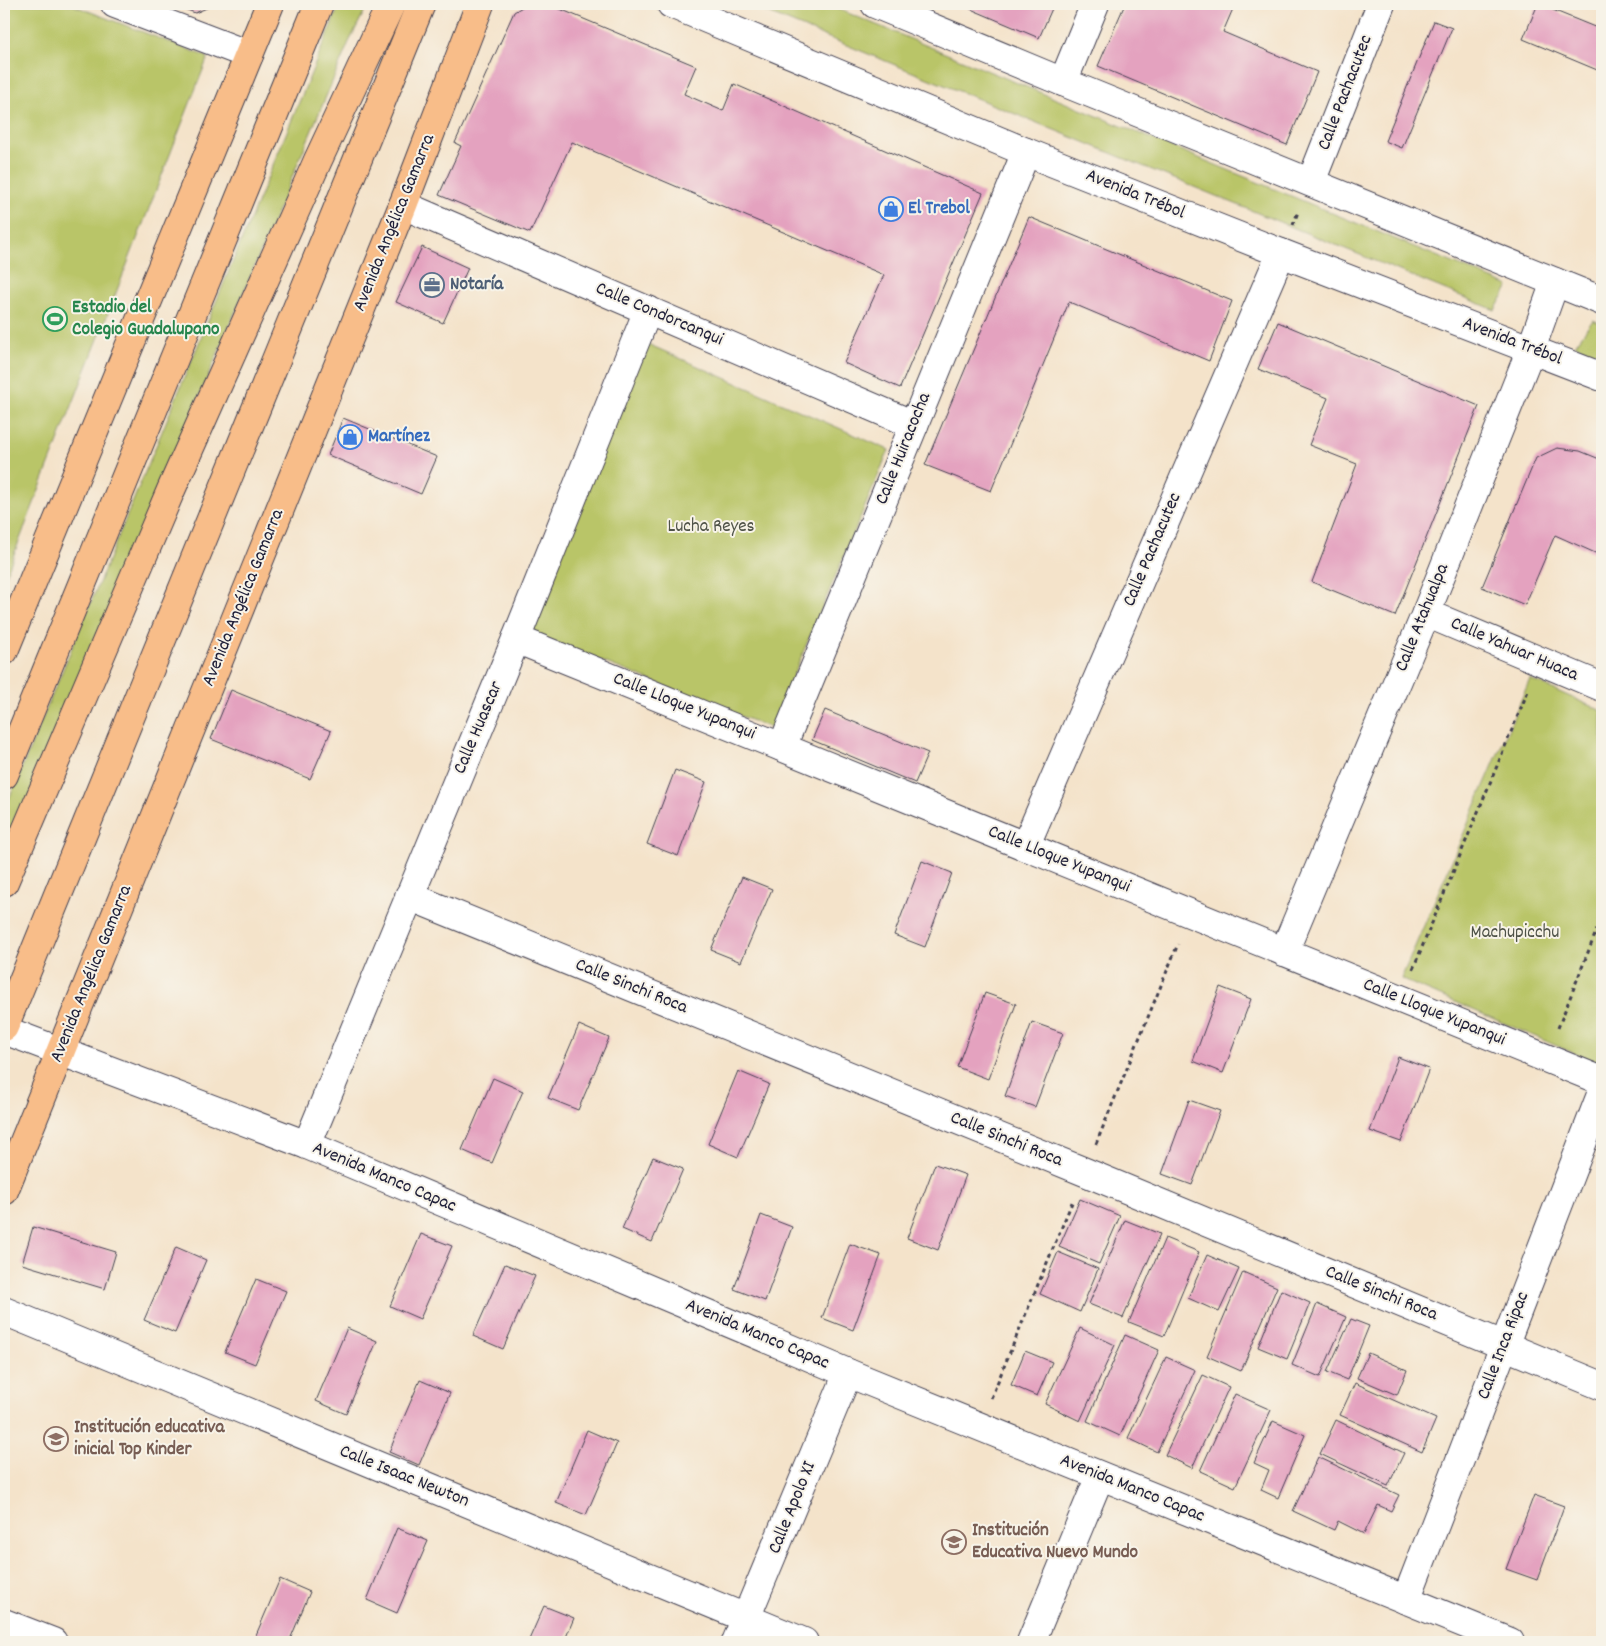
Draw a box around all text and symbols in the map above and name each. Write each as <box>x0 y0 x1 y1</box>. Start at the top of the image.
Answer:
street label: Calle Pachacutec <box>1312 31 1380 155</box>
street label: Avenida Angélica Gamarra <box>347 129 443 316</box>
street label: Avenida Trébol <box>1081 163 1189 227</box>
shop icon: El Trebol <box>878 196 904 222</box>
place label: El Trebol <box>908 196 970 223</box>
office icon: Notaría <box>419 272 445 298</box>
place label: Notaría <box>450 272 504 299</box>
street label: Calle Condorcanqui <box>591 276 728 354</box>
place label: Estadio del Colegio Guadalupano <box>72 295 220 344</box>
sports icon: Estadio del Colegio Guadalupano <box>42 306 68 332</box>
street label: Avenida Trébol <box>1458 311 1566 374</box>
street label: Calle Huiracocha <box>869 388 939 509</box>
shop icon: Martínez <box>337 424 363 450</box>
place label: Martínez <box>368 424 431 451</box>
street label: Calle Pachacutec <box>1117 489 1189 611</box>
street label: Avenida Angélica Gamarra <box>196 504 292 691</box>
park label: Lucha Reyes <box>667 514 755 541</box>
street label: Calle Atahualpa <box>1389 559 1457 676</box>
street label: Calle Yahuar Huaca <box>1446 611 1583 690</box>
street label: Calle Lloque Yupanqui <box>609 666 760 748</box>
street label: Calle Huascar <box>447 677 511 779</box>
street label: Calle Lloque Yupanqui <box>984 819 1135 901</box>
street label: Avenida Angélica Gamarra <box>44 880 140 1067</box>
park label: Machupicchu <box>1471 920 1559 947</box>
street label: Calle Sinchi Roca <box>571 952 692 1022</box>
street label: Calle Lloque Yupanqui <box>1359 972 1510 1054</box>
street label: Calle Sinchi Roca <box>946 1105 1067 1175</box>
street label: Avenida Manco Capac <box>308 1135 460 1221</box>
street label: Calle Sinchi Roca <box>1321 1259 1442 1329</box>
street label: Calle Inca Ripac <box>1471 1288 1537 1404</box>
street label: Avenida Manco Capac <box>681 1292 833 1378</box>
place label: Institución educativa inicial Top Kinder <box>74 1415 225 1464</box>
school or university icon: Institución educativa inicial Top Kinder <box>43 1426 69 1452</box>
street label: Calle Isaac Newton <box>335 1439 473 1515</box>
street label: Avenida Manco Capac <box>1056 1448 1208 1530</box>
street label: Calle Apolo XI <box>762 1458 824 1558</box>
place label: Institución Educativa Nuevo Mundo <box>972 1518 1139 1567</box>
school or university icon: Institución Educativa Nuevo Mundo <box>941 1529 967 1555</box>

